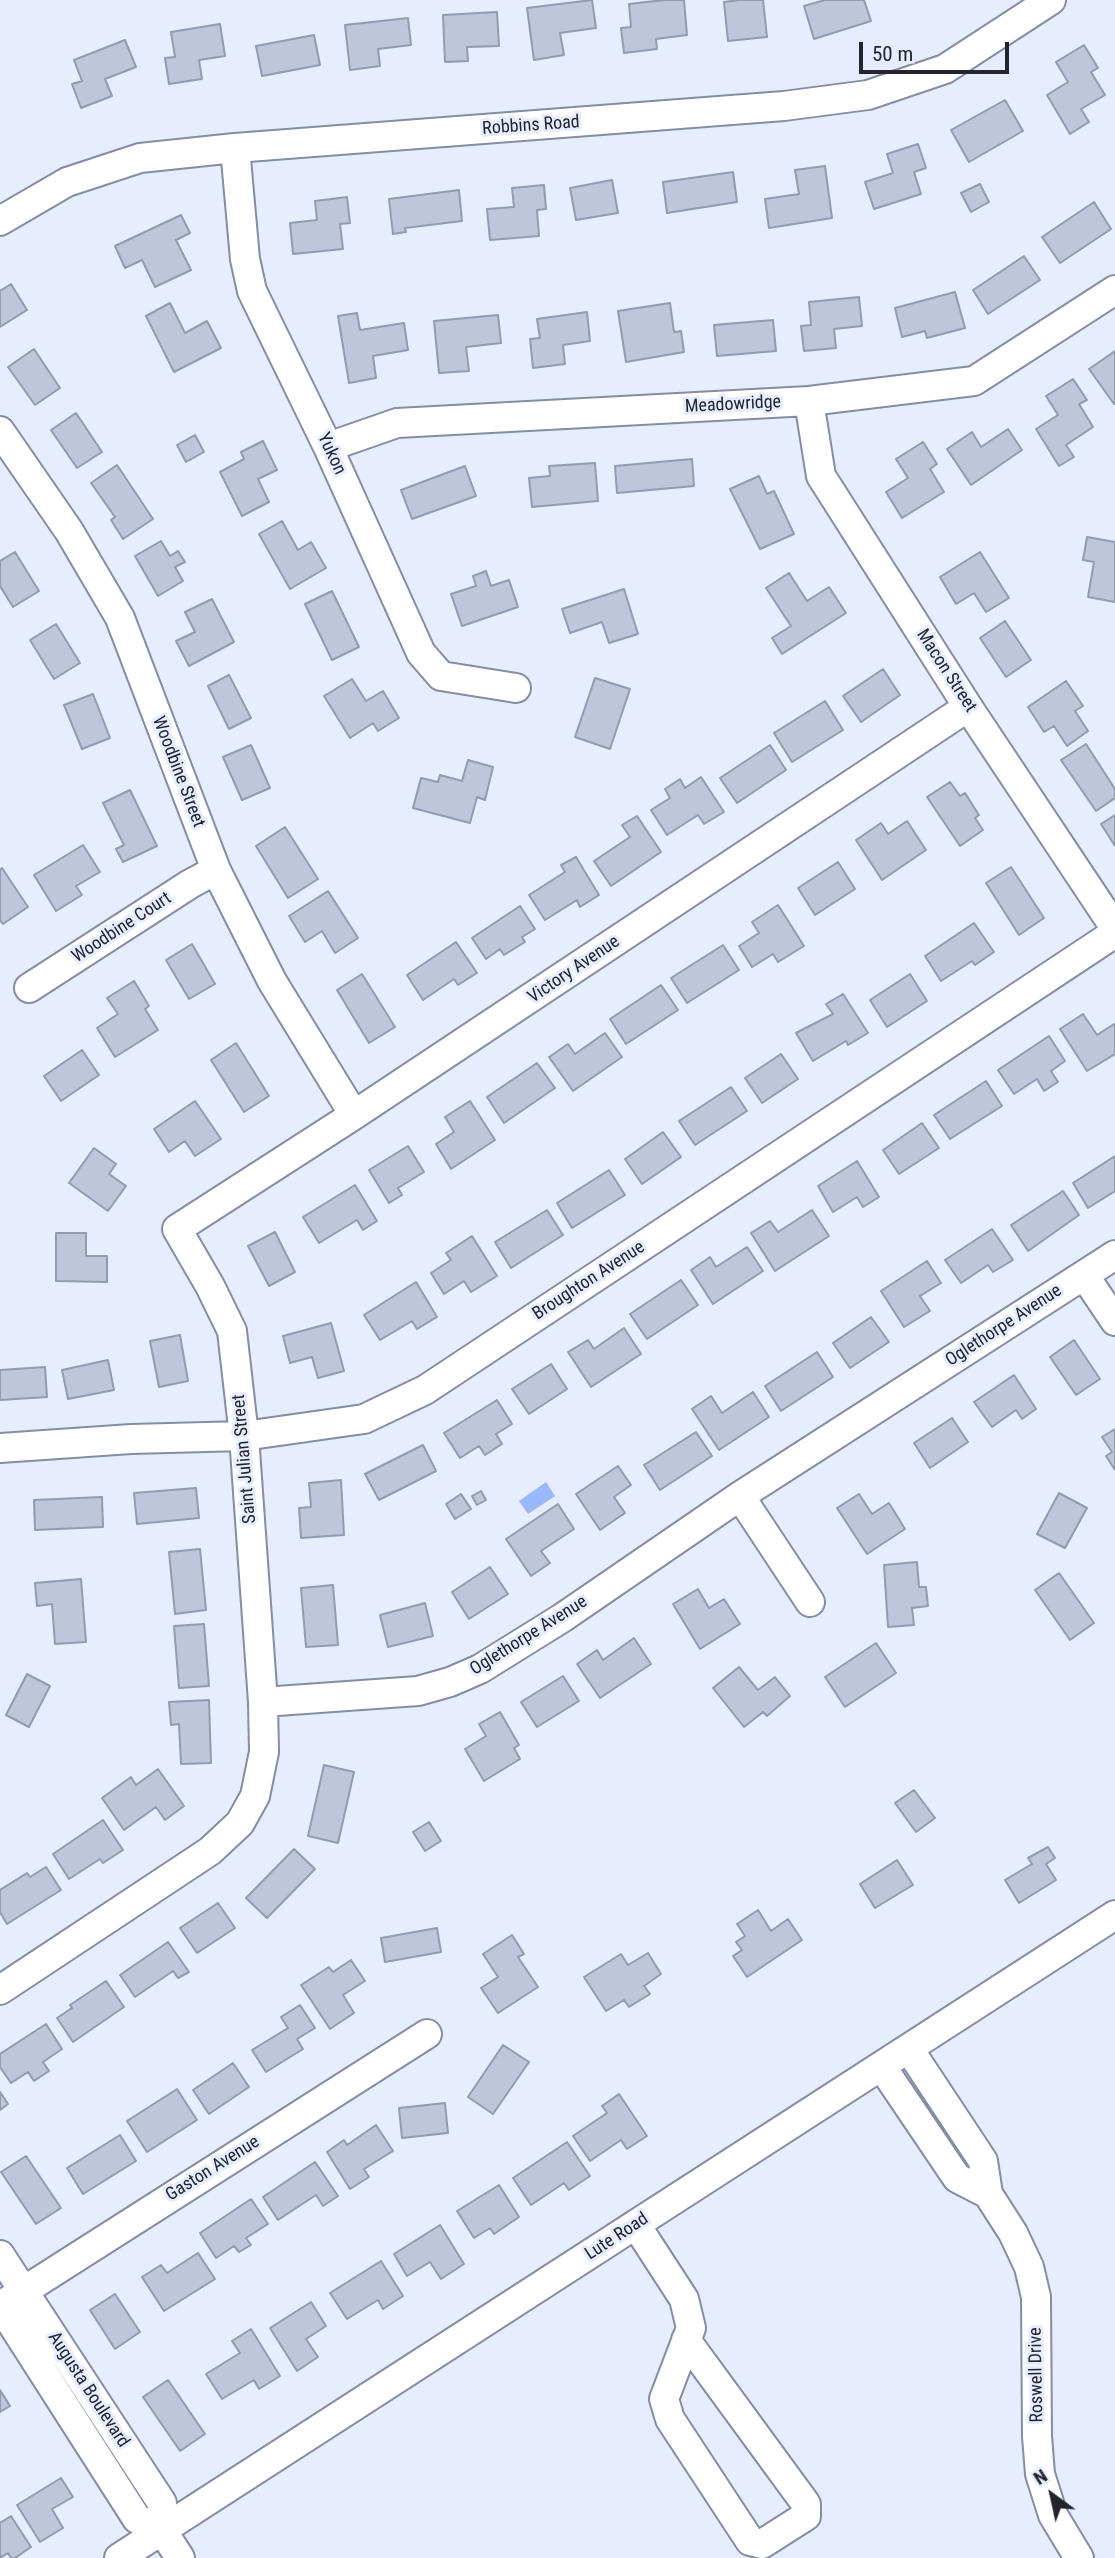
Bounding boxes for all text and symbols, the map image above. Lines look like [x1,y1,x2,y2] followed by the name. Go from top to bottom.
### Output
[863,28,1014,72] scale bar
[872,42,913,66] text: 50 m
[482,112,580,140] street label: Robbins Road
[684,392,782,418] street label: Meadowridge
[312,430,350,478] street label: Yukon
[911,625,981,717] street label: Macon Street
[147,714,209,830] street label: Woodbine Street
[68,888,176,968] street label: Woodbine Court
[524,931,624,1009] street label: Victory Avenue
[529,1237,649,1325] street label: Broughton Avenue
[942,1280,1066,1372] street label: Oglethorpe Avenue
[229,1394,261,1524] street label: Saint Julian Street
[466,1591,592,1681] street label: Oglethorpe Avenue
[162,2132,264,2206] street label: Gaston Avenue
[581,2209,653,2265] street label: Lute Road
[1025,2327,1049,2423] street label: Roswell Drive
[43,2328,133,2452] street label: Augusta Boulevard
[1017,2460,1087,2530] north arrow
[1029,2464,1051,2490] text: N

